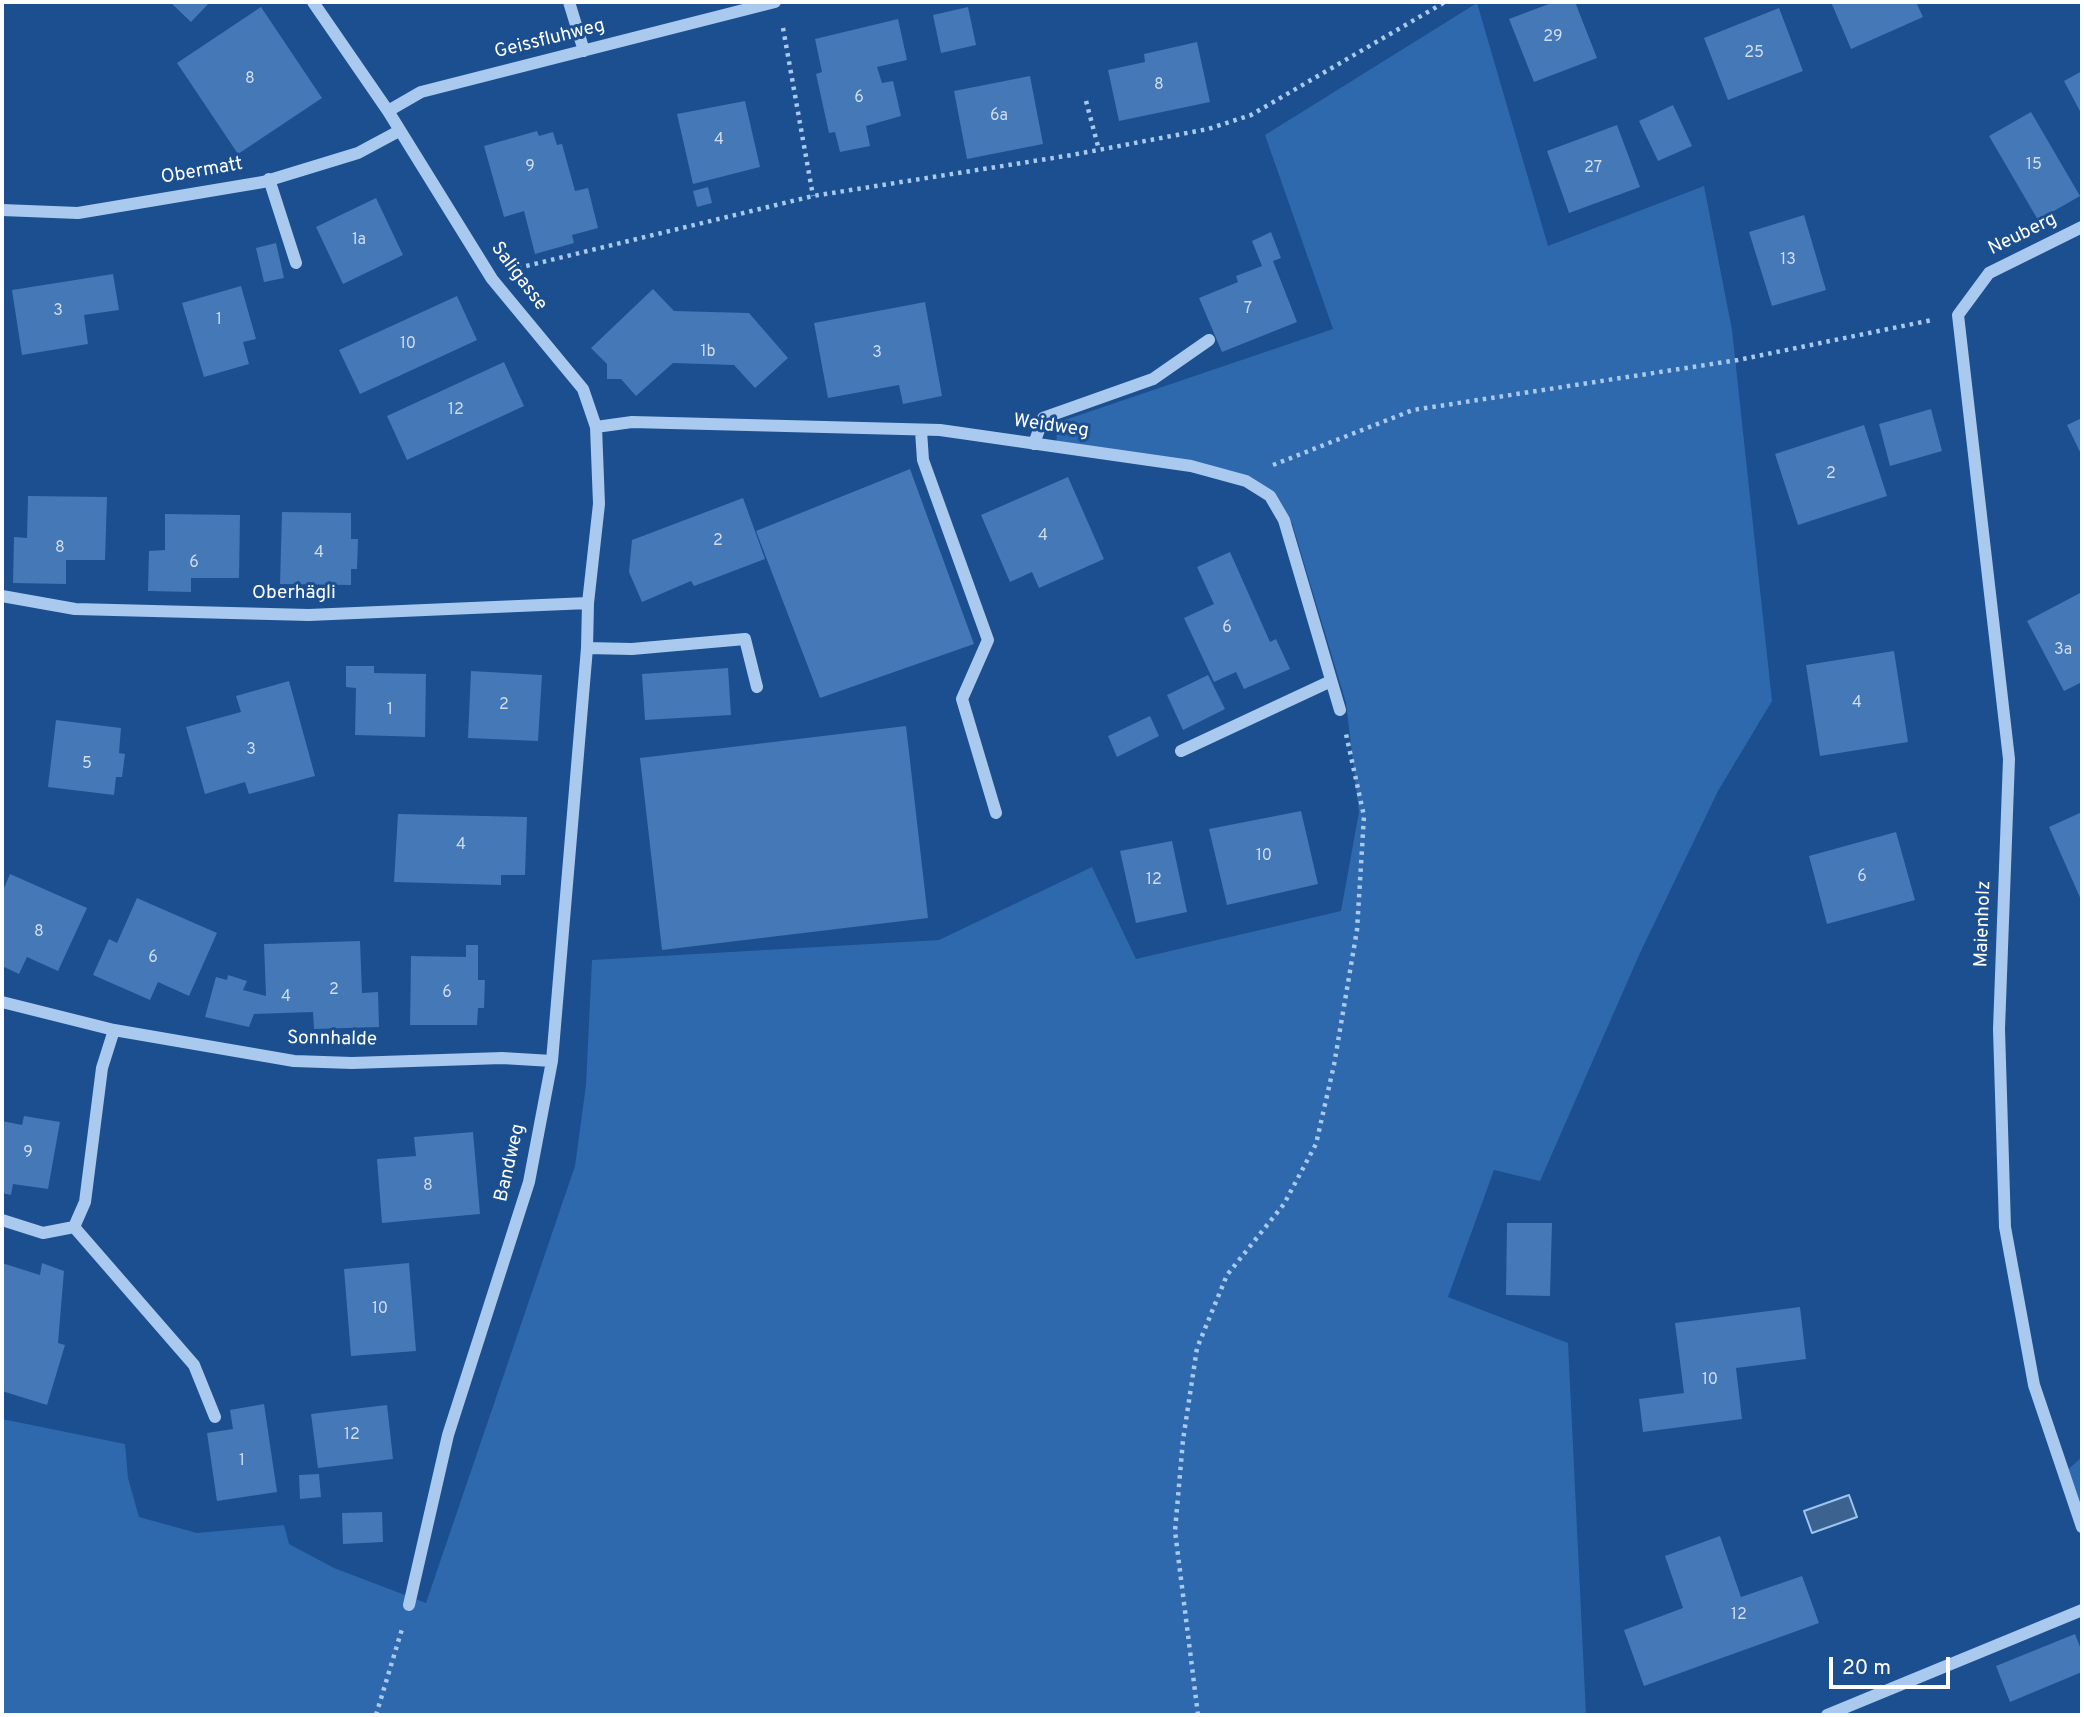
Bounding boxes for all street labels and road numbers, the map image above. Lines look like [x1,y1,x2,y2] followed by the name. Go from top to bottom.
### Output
[492,15,608,65] street label: Geissfluhweg
[159,154,245,190] street label: Obermatt
[1985,209,2061,261] street label: Neuberg
[485,238,551,316] street label: Saligasse
[1012,410,1090,444] street label: Weidweg
[252,583,336,605] street label: Oberhägli
[1971,880,1997,968] street label: Maienholz
[287,1028,377,1052] street label: Sonnhalde
[491,1122,531,1204] street label: Bandweg

